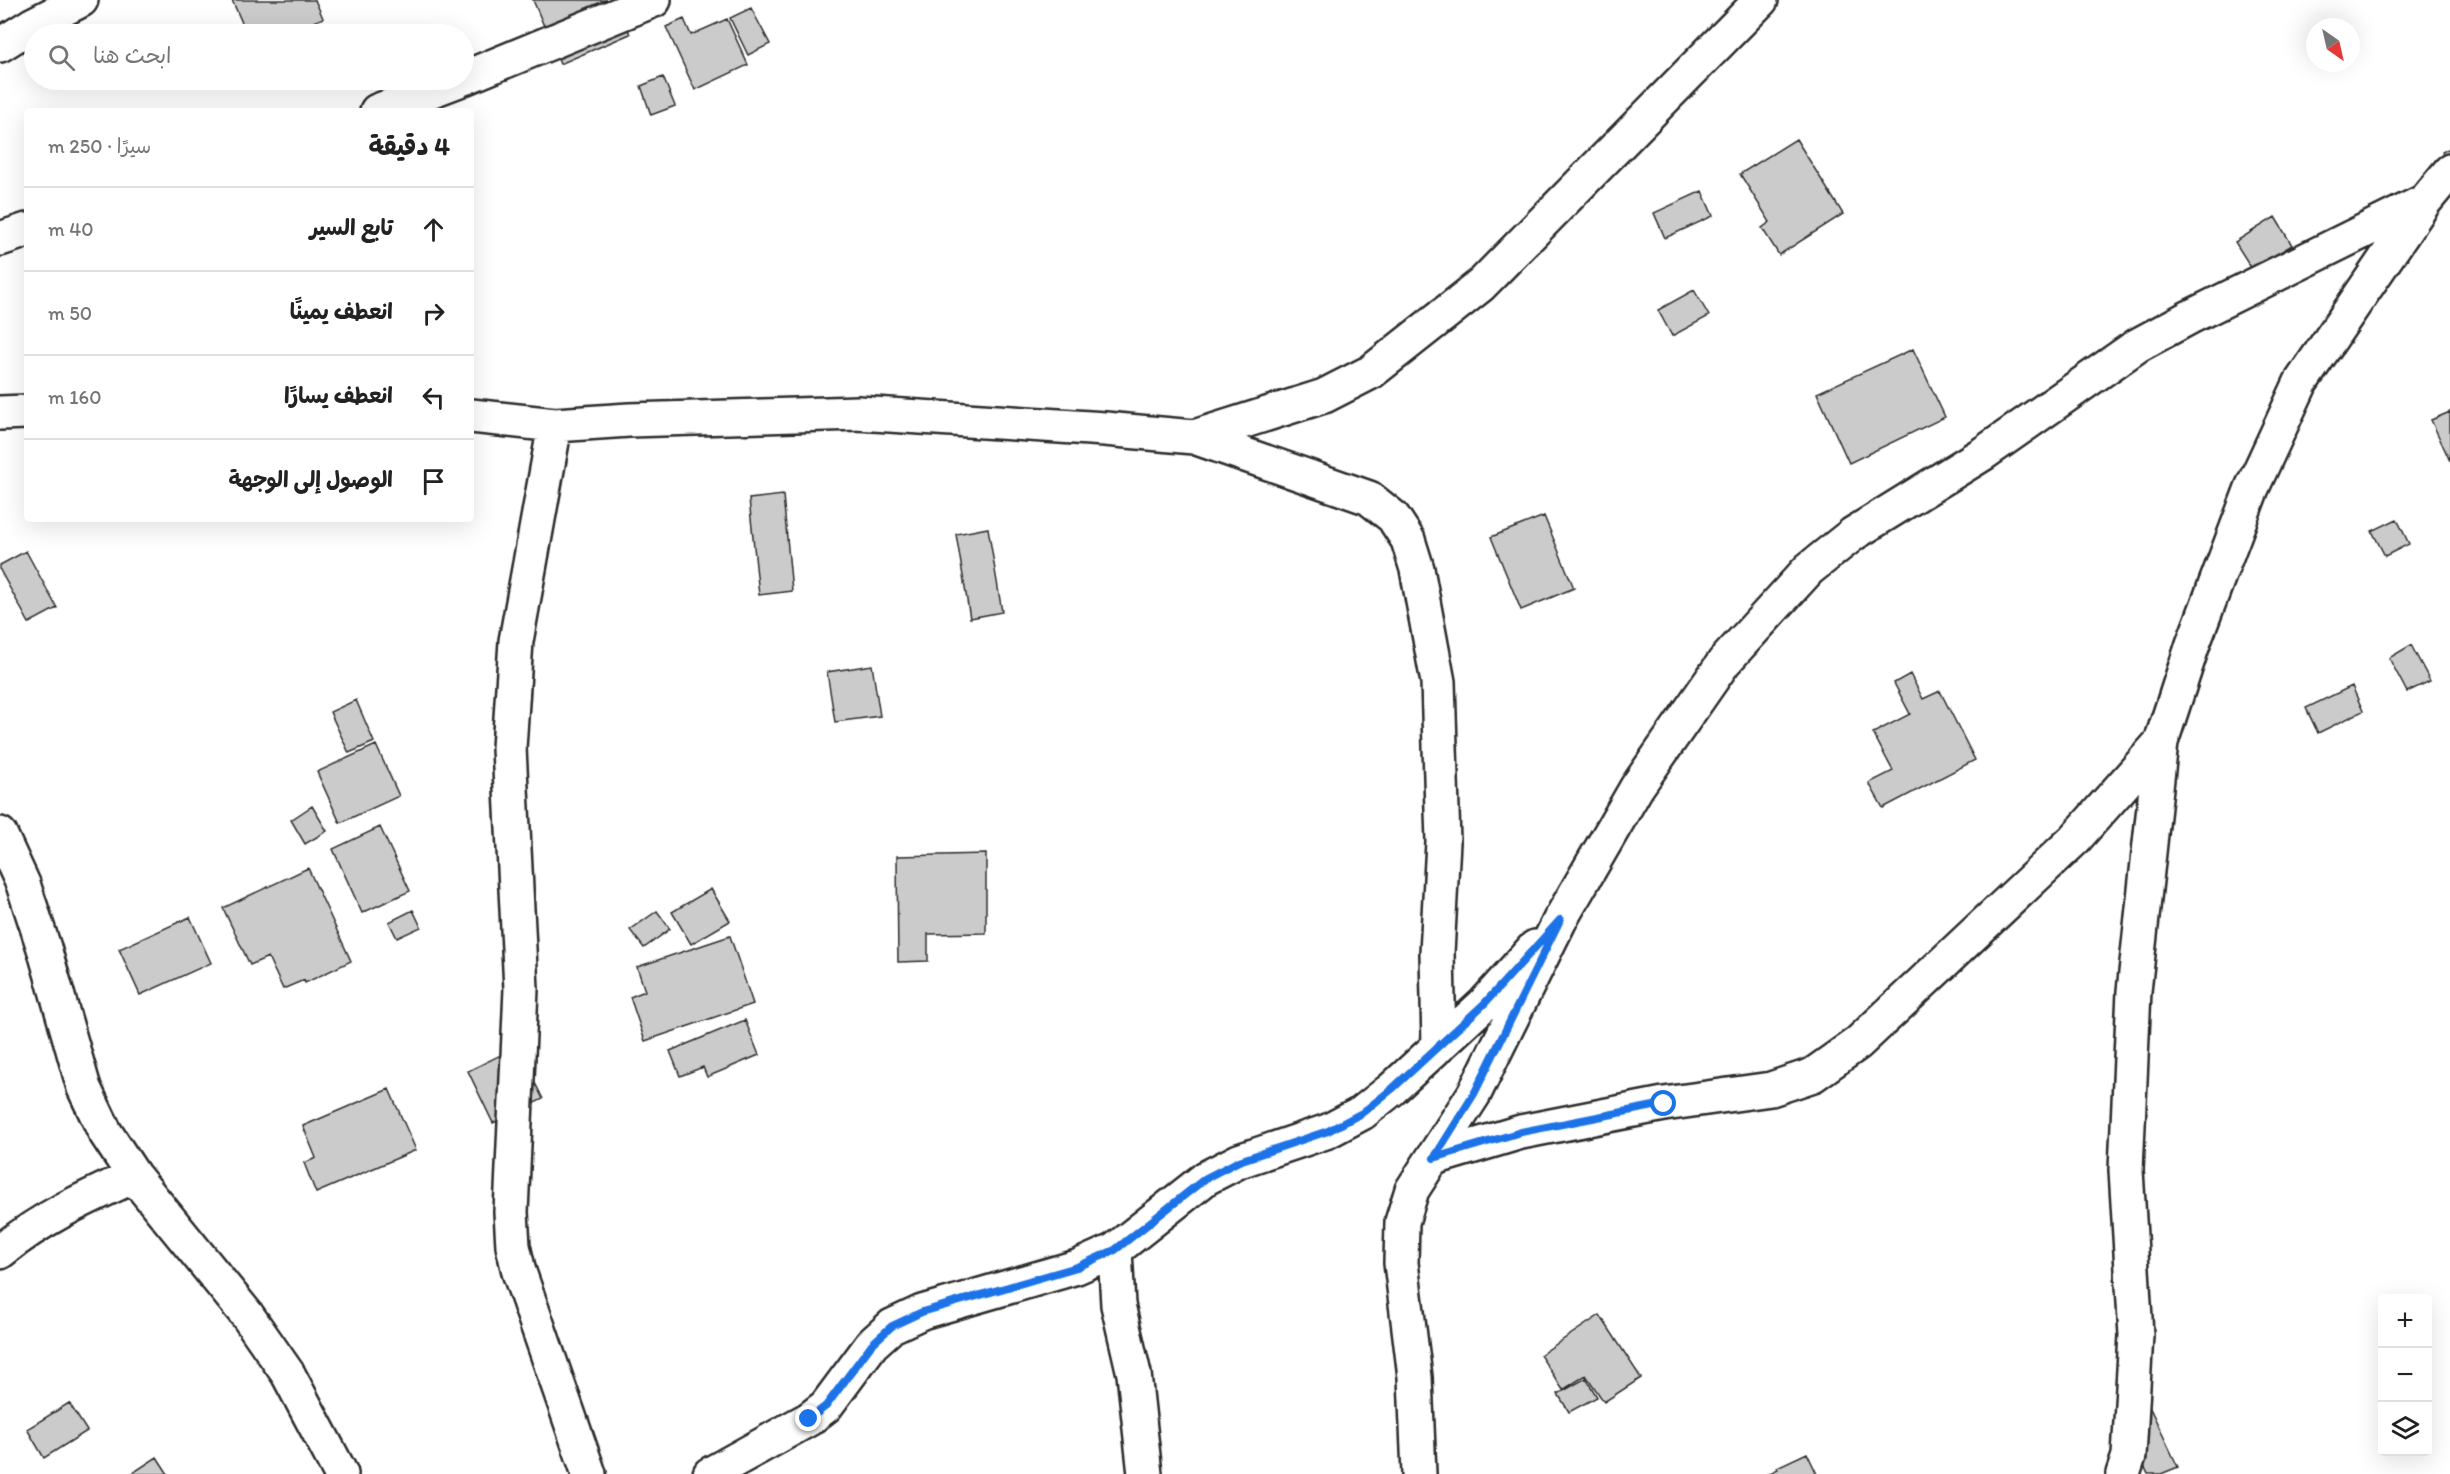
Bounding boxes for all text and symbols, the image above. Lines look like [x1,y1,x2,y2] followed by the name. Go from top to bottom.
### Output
[2306,18,2360,72] north arrow
[24,24,474,90] search box
[45,41,78,74] icon: search
[93,42,172,69] text: ابحث هنا
[369,130,450,162] text: 4 دقيقة
[48,134,151,158] text: سيرًا · 250 m
[417,213,450,246] icon: ahead
[310,214,393,241] text: تابع السير
[48,217,94,241] text: 40 m
[417,297,450,330] icon: right
[290,298,393,325] text: انعطف يمينًا
[48,301,92,325] text: 50 m
[417,381,450,414] icon: left
[284,382,393,409] text: انعطف يسارًا
[48,385,102,409] text: 160 m
[417,465,450,498] icon: arrive
[228,466,393,493] text: الوصول إلى الوجهة
[1650,1090,1676,1116] route start
[2378,1294,2432,1456] map controls
[2378,1294,2432,1348] button: +
[2378,1348,2432,1402] button: −
[2378,1402,2432,1456] button: layers
[795,1405,821,1431] route end

